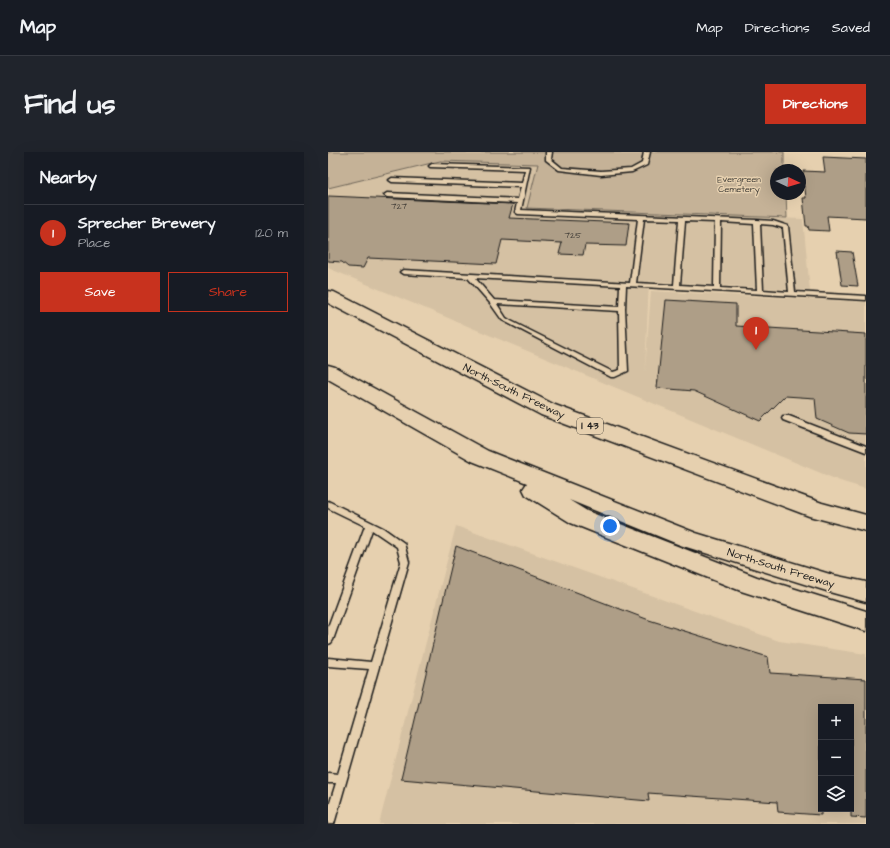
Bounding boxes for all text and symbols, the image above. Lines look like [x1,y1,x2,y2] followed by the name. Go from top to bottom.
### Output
[20,14,56,41] text: Map
[696,18,723,38] text: Map
[745,18,810,38] text: Directions
[832,18,870,38] text: Saved
[765,84,866,124] button: Directions
[24,85,115,124] text: Find us
[770,164,806,200] north arrow
[40,166,97,190] text: Nearby
[717,173,761,196] park label: Evergreen Cemetery
[391,200,408,213] house number: 727
[78,213,216,234] text: Sprecher Brewery
[52,224,54,242] text: 1
[255,224,288,242] text: 120 m
[564,229,582,242] house number: 725
[78,234,110,252] text: Place
[40,272,160,312] button: Save
[168,272,288,312] button: Share
[743,317,769,350] pin: 1
[460,360,567,423] street label: North-South Freeway
[577,418,603,434] road number: I 43
[600,516,620,536] your location
[725,544,837,592] street label: North-South Freeway
[818,704,854,812] map controls
[818,704,854,740] button: +
[818,740,854,776] button: −
[818,776,854,812] button: layers

